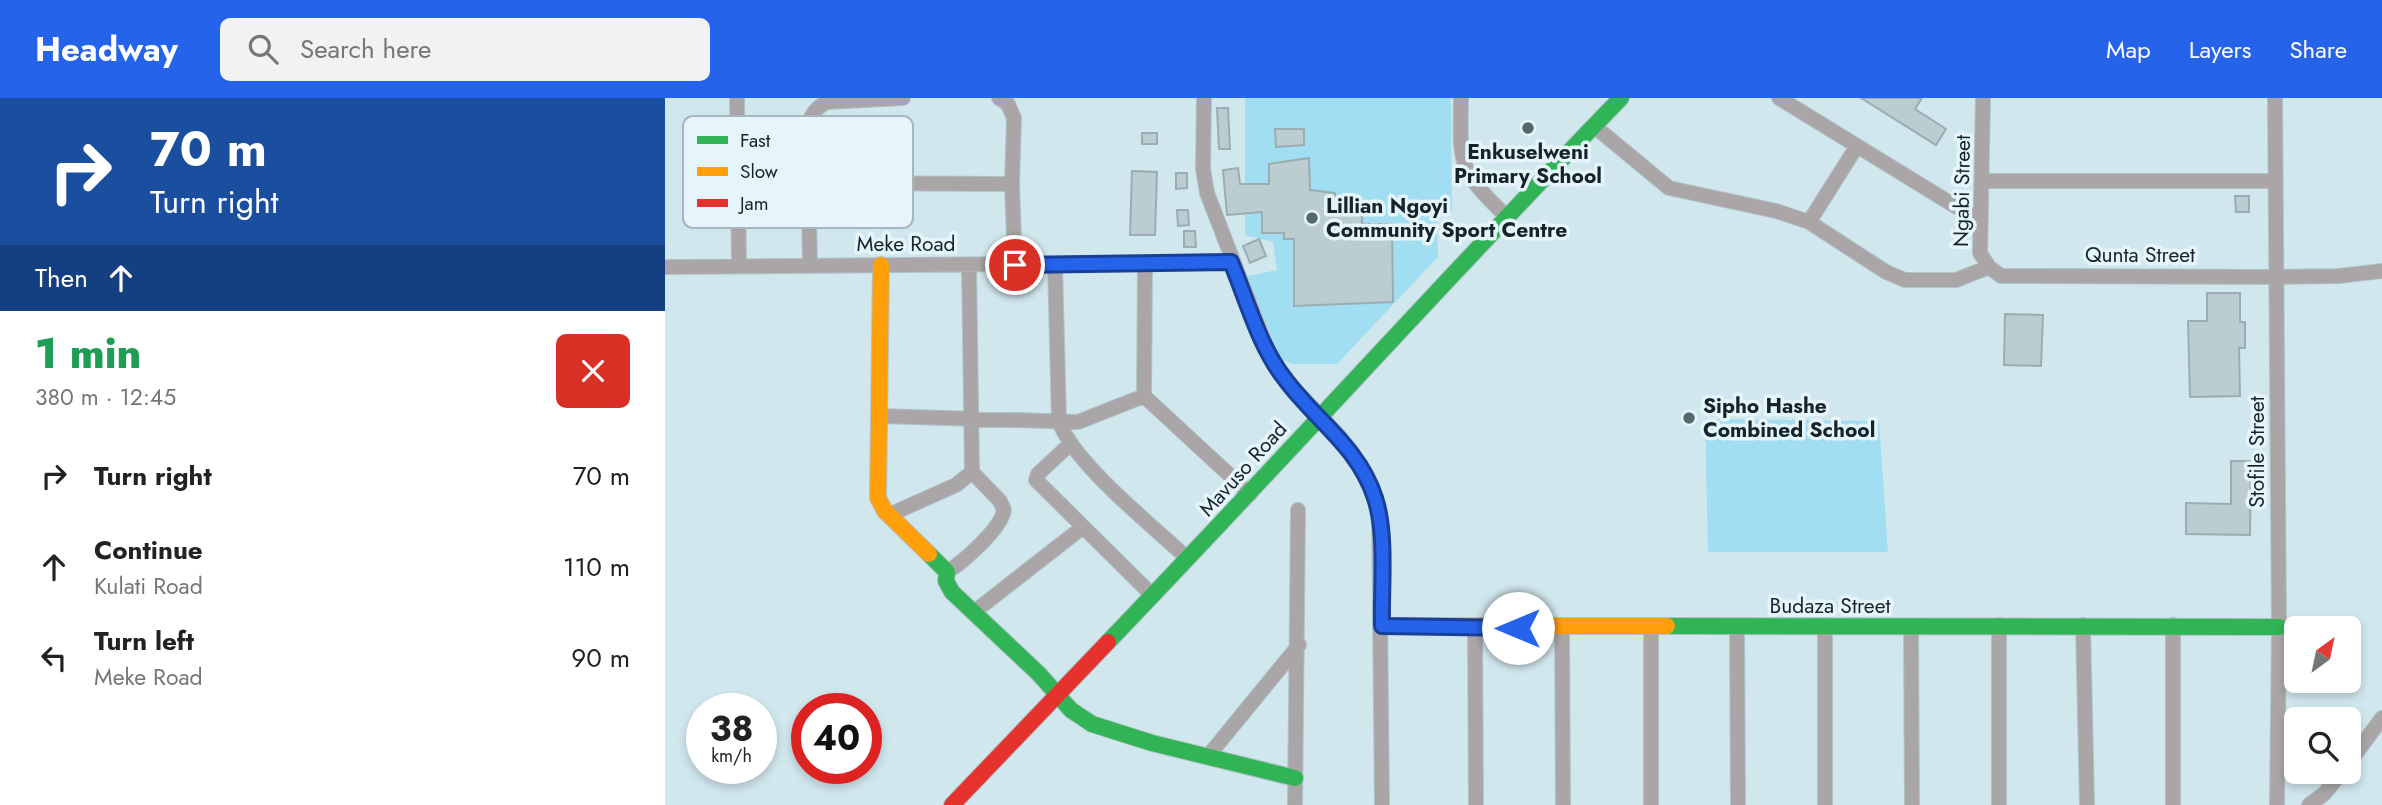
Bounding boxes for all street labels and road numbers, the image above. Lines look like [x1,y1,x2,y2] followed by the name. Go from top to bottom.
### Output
[1946,135,1978,247] street label: Ngabi Street
[856,229,956,259] street label: Meke Road
[2085,240,2195,270] street label: Qunta Street
[2242,396,2272,508] street label: Stofile Street
[1192,415,1294,523] street label: Mavuso Road
[1770,591,1890,621] street label: Budaza Street

